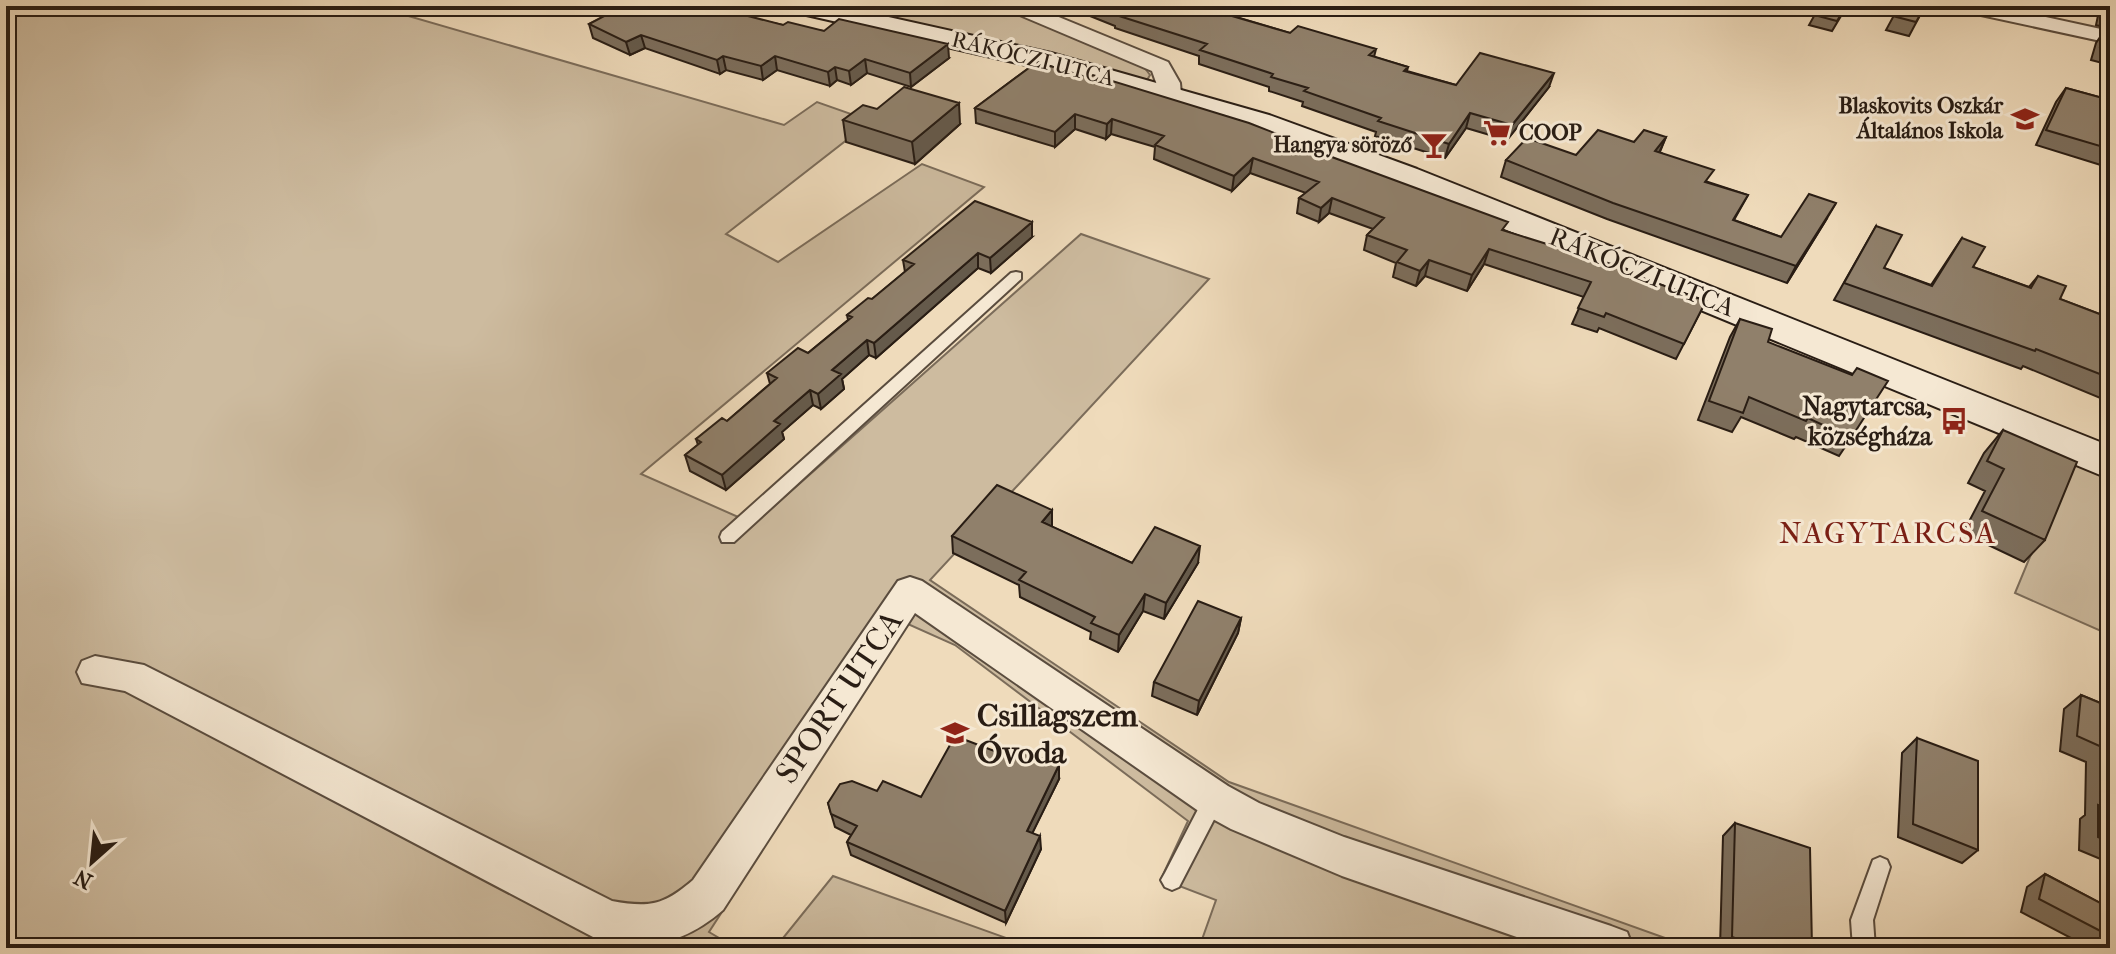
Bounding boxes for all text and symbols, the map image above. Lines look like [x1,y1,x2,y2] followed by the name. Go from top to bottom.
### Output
[949,24,1118,92] street label: RÁKÓCZI UTCA
[1838,93,2004,144] place label: Blaskovits Oszkár Általános Iskola
[2010,104,2040,134] school or university icon: Blaskovits Oszkár Általános Iskola
[1482,118,1512,148] supermarket icon: COOP
[1519,120,1582,146] place label: COOP
[1419,130,1449,160] bar icon: Hangya söröző
[1273,132,1413,158] place label: Hangya söröző
[1545,220,1740,324] street label: RÁKÓCZI UTCA
[1802,391,1933,452] place label: Nagytarcsa, községháza
[1939,406,1969,436] bus stop icon: Nagytarcsa, községháza
[1779,516,1997,551] district label: NAGYTARCSA
[768,604,910,790] street label: SPORT UTCA
[977,697,1138,771] place label: Csillagszem Óvoda
[940,718,970,748] school or university icon: Csillagszem Óvoda
[52,822,132,902] north arrow
[70,863,97,894] text: N

